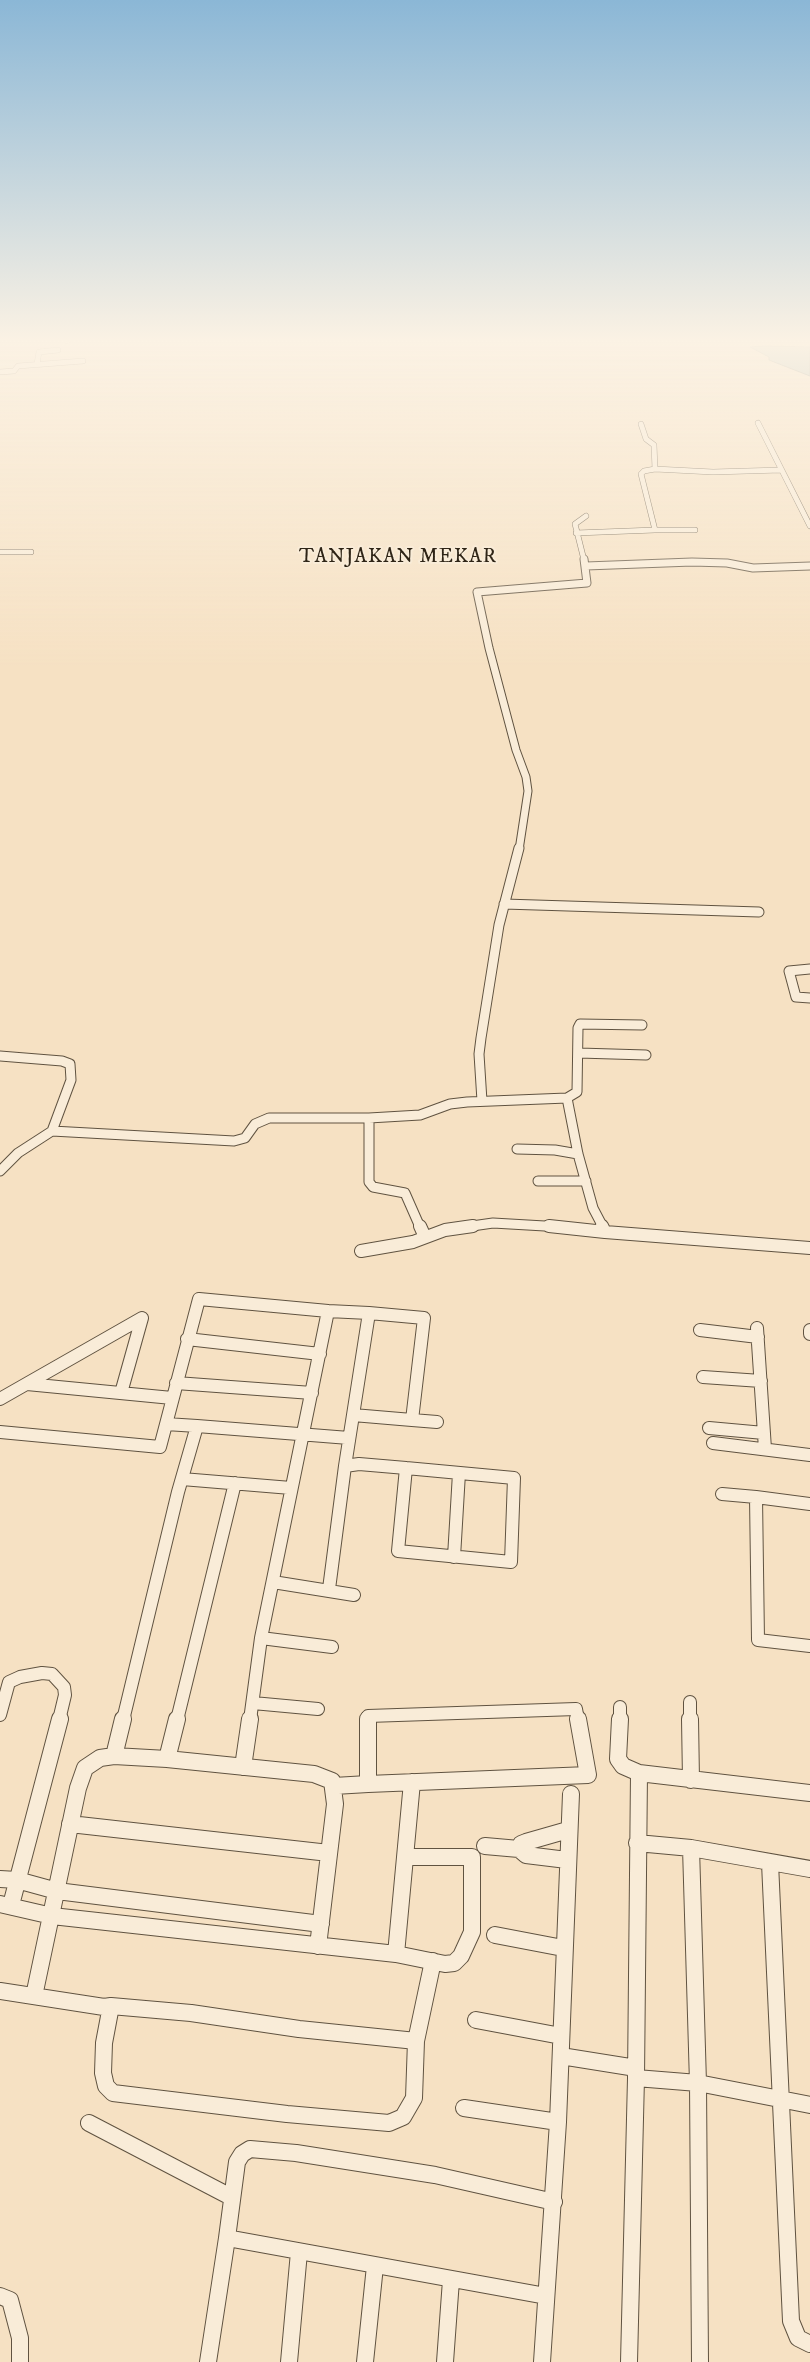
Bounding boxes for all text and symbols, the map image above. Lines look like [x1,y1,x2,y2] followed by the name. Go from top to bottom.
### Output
[297,546,499,570] district label: TANJAKAN MEKAR

